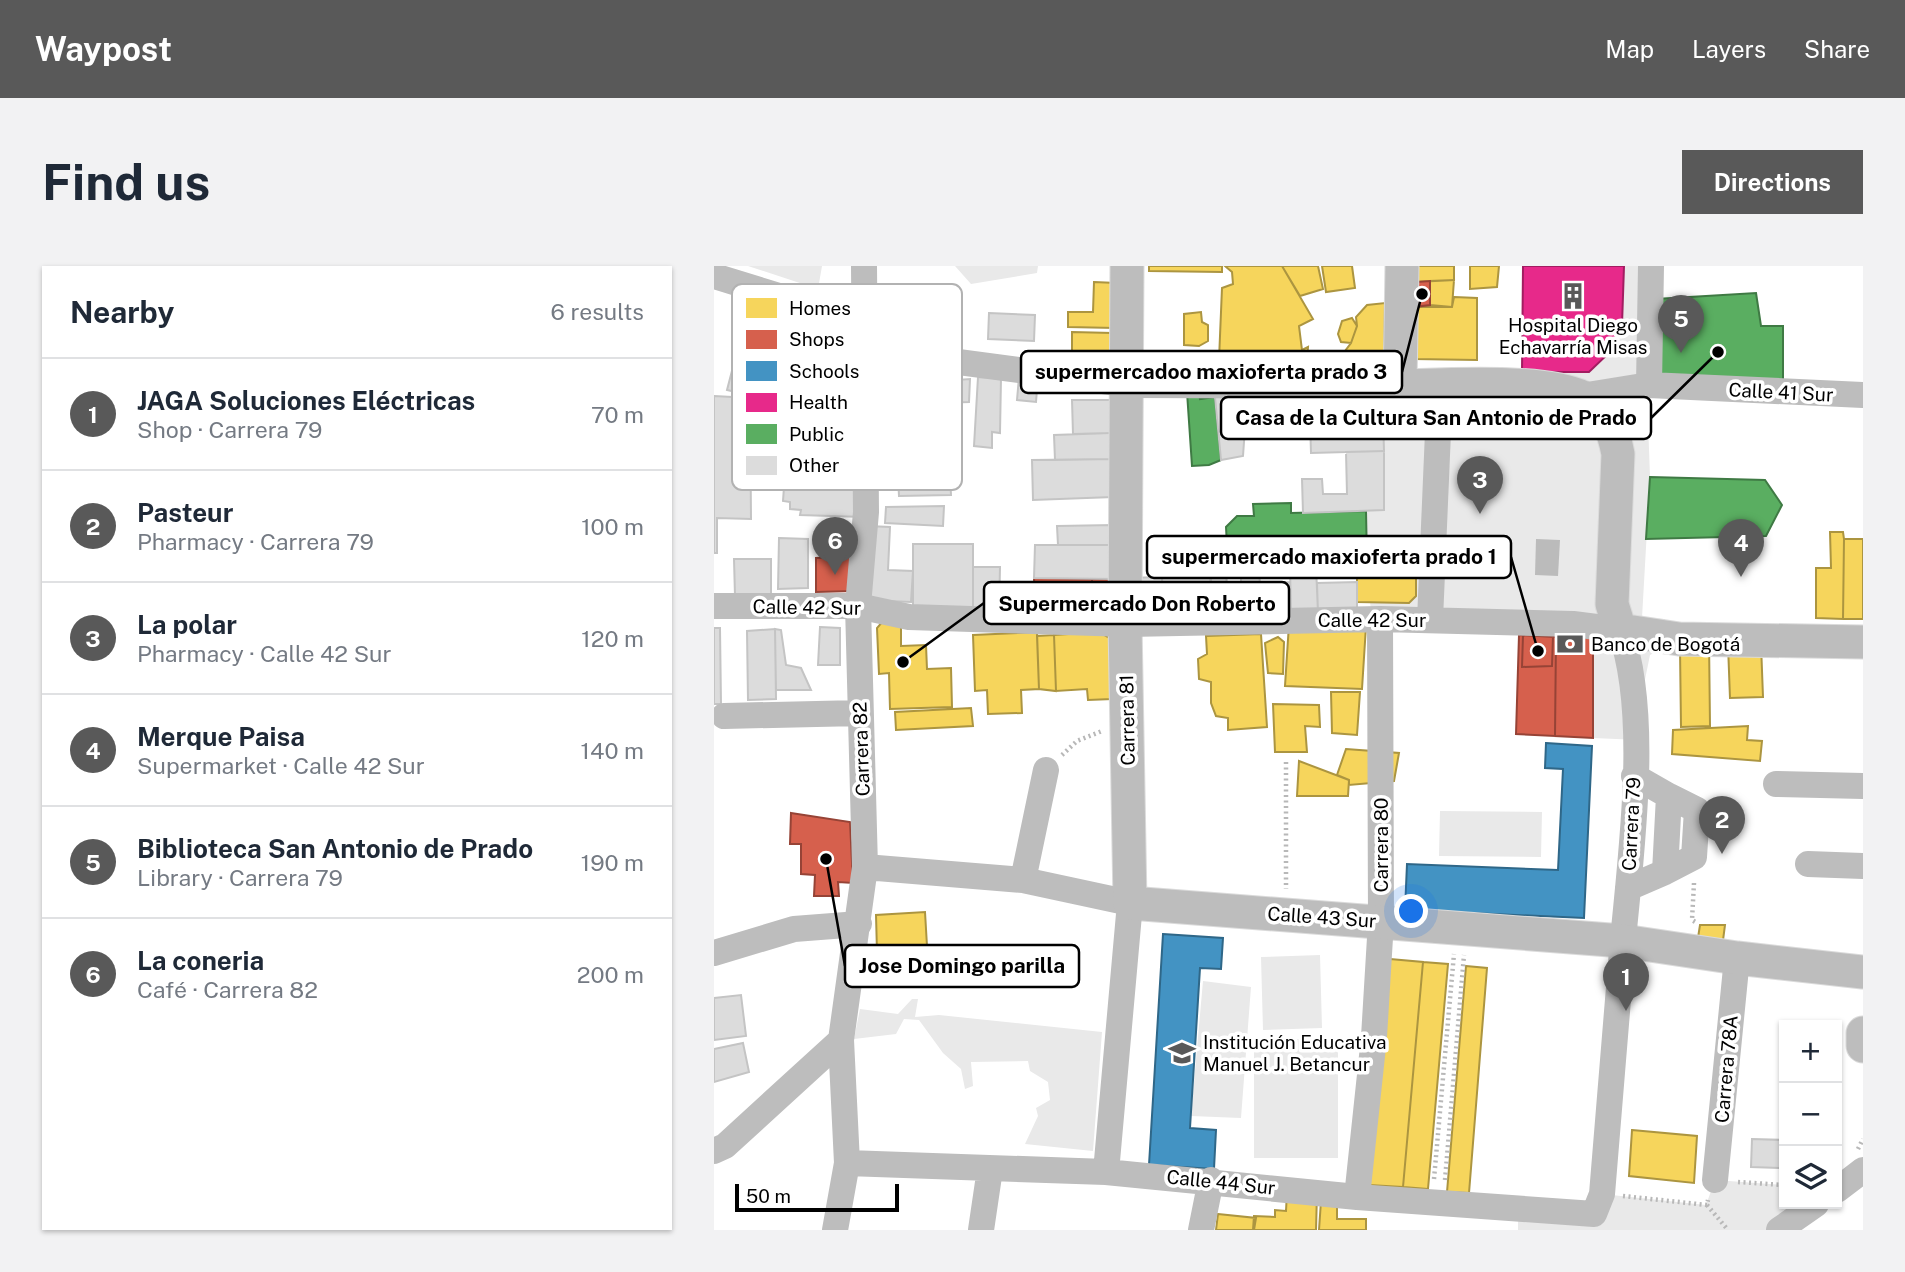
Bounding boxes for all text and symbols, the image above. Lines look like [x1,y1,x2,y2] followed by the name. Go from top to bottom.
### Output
[35,30,172,68] text: Waypost
[1605,35,1654,63] text: Map
[1692,35,1766,63] text: Layers
[1804,35,1870,63] text: Share
[1682,150,1863,214] button: Directions
[42,153,210,211] text: Find us
[1558,281,1588,311] building icon: Hospital Diego Echavarría Misas
[732,284,962,490] legend
[70,294,174,330] text: Nearby
[1658,295,1704,353] pin: 5
[789,297,851,319] text: Homes
[551,298,644,325] text: 6 results
[1499,314,1647,358] place label: Hospital Diego Echavarría Misas
[789,328,844,350] text: Shops
[1021,351,1402,393] callout: supermercadoo maxioferta prado 3
[1035,359,1387,384] text: supermercadoo maxioferta prado 3
[789,360,859,382] text: Schools
[1728,378,1834,406] street label: Calle 41 Sur
[137,385,475,416] text: JAGA Soluciones Eléctricas
[789,391,848,413] text: Health
[1221,397,1651,439] callout: Casa de la Cultura San Antonio de Prado
[88,401,98,428] text: 1
[591,401,644,428] text: 70 m
[1235,405,1637,430] text: Casa de la Cultura San Antonio de Prado
[137,416,322,443] text: Shop · Carrera 79
[789,423,844,445] text: Public
[789,454,839,476] text: Other
[1457,456,1503,514] pin: 3
[137,497,233,528] text: Pasteur
[86,513,100,540] text: 2
[581,513,644,540] text: 100 m
[812,517,858,575] pin: 6
[1718,519,1764,577] pin: 4
[137,528,374,555] text: Pharmacy · Carrera 79
[1147,536,1511,578] callout: supermercado maxioferta prado 1
[1161,544,1497,569] text: supermercado maxioferta prado 1
[984,582,1289,624] callout: Supermercado Don Roberto
[998,591,1276,616] text: Supermercado Don Roberto
[752,595,862,619] street label: Calle 42 Sur
[137,609,237,640] text: La polar
[1318,609,1426,631] street label: Calle 42 Sur
[85,625,101,652] text: 3
[581,625,644,652] text: 120 m
[1555,629,1585,659] bank icon: Banco de Bogotá
[1591,633,1740,655] place label: Banco de Bogotá
[137,640,392,667] text: Pharmacy · Calle 42 Sur
[1115,674,1139,766] street label: Carrera 81
[848,701,874,797] street label: Carrera 82
[137,721,305,752] text: Merque Paisa
[85,737,101,764] text: 4
[581,737,644,764] text: 140 m
[137,752,425,779] text: Supermarket · Calle 42 Sur
[1618,776,1644,872] street label: Carrera 79
[1699,796,1745,854] pin: 2
[1370,798,1392,892] street label: Carrera 80
[137,833,533,864] text: Biblioteca San Antonio de Prado
[85,849,101,876] text: 5
[581,849,644,876] text: 190 m
[137,864,343,891] text: Library · Carrera 79
[1394,894,1428,928] your location
[1267,902,1377,932] street label: Calle 43 Sur
[137,945,264,976] text: La coneria
[845,945,1079,987] callout: Jose Domingo parilla
[859,953,1065,978] text: Jose Domingo parilla
[1603,953,1649,1011] pin: 1
[85,961,101,988] text: 6
[577,961,644,988] text: 200 m
[137,976,318,1003] text: Café · Carrera 82
[1710,1014,1742,1124] street label: Carrera 78A
[1779,1020,1842,1209] map controls
[1779,1020,1842,1083] button: +
[1203,1031,1387,1075] place label: Institución Educativa Manuel J. Betancur
[1167,1038,1197,1068] school or university icon: Institución Educativa Manuel J. Betancur
[1779,1083,1842,1146] button: −
[1779,1146,1842,1209] button: layers
[1166,1165,1276,1199] street label: Calle 44 Sur
[735,1181,900,1213] scale bar
[746,1185,791,1207] text: 50 m

